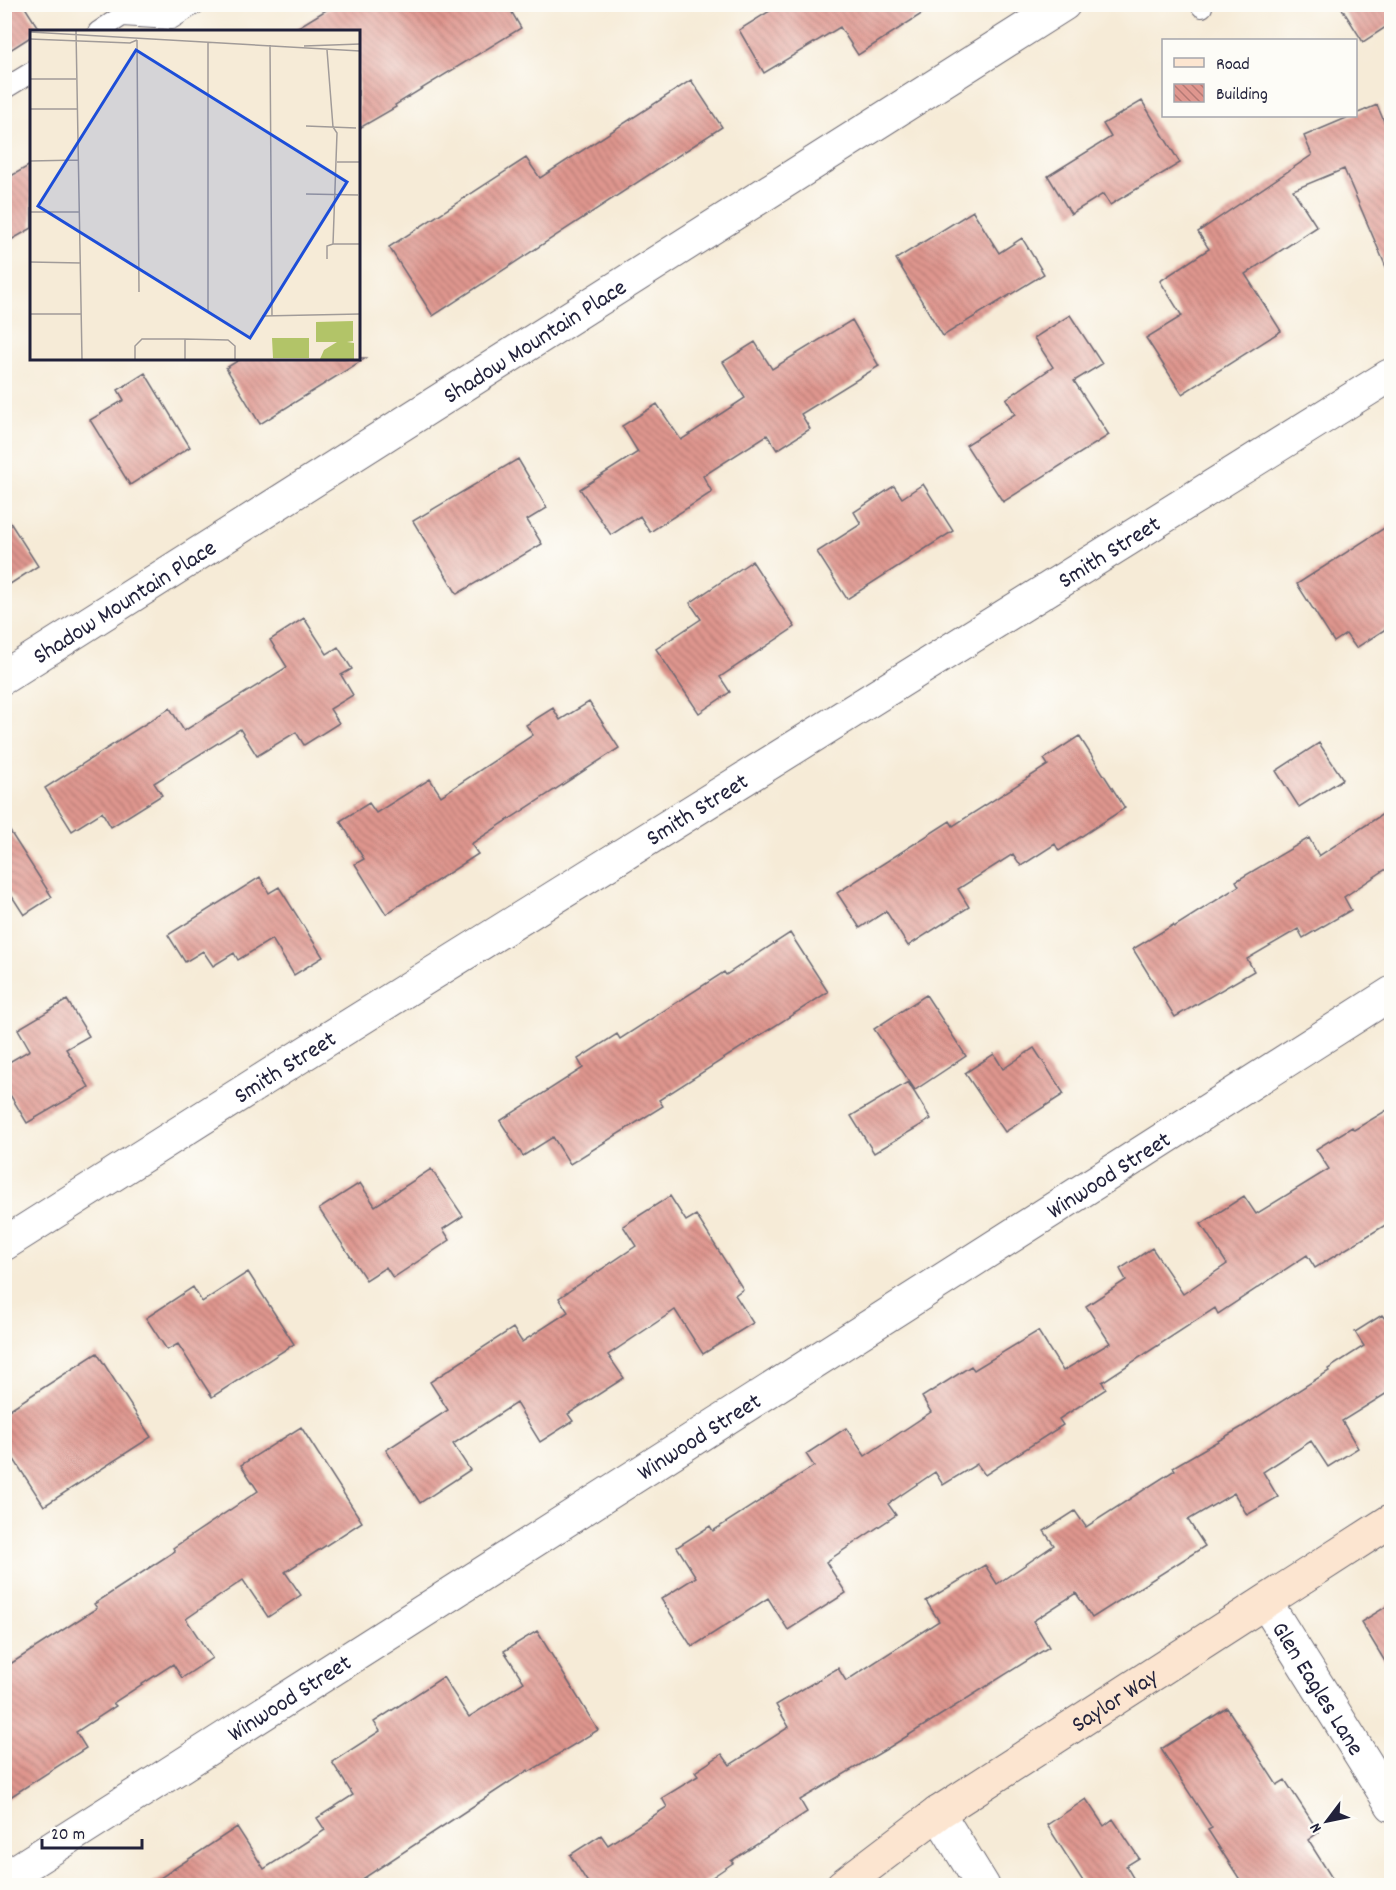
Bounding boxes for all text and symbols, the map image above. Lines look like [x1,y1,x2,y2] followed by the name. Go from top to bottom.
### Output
[30,30,360,360] inset map
[1162,39,1357,117] legend
[1216,53,1250,78] text: Road
[1216,83,1268,108] text: Building
[438,272,634,414] street label: Shadow Mountain Place
[1052,509,1168,599] street label: Smith Street
[27,532,224,674] street label: Shadow Mountain Place
[640,766,756,856] street label: Smith Street
[228,1024,344,1114] street label: Smith Street
[1041,1124,1179,1229] street label: Winwood Street
[632,1386,769,1490] street label: Winwood Street
[1262,1616,1371,1763] street label: Glen Eagles Lane
[222,1647,359,1752] street label: Winwood Street
[1066,1661,1167,1743] street label: Saylor Way
[1297,1791,1357,1851] north arrow
[42,1812,142,1850] scale bar
[1305,1818,1328,1837] text: N
[51,1823,85,1848] text: 20 m

